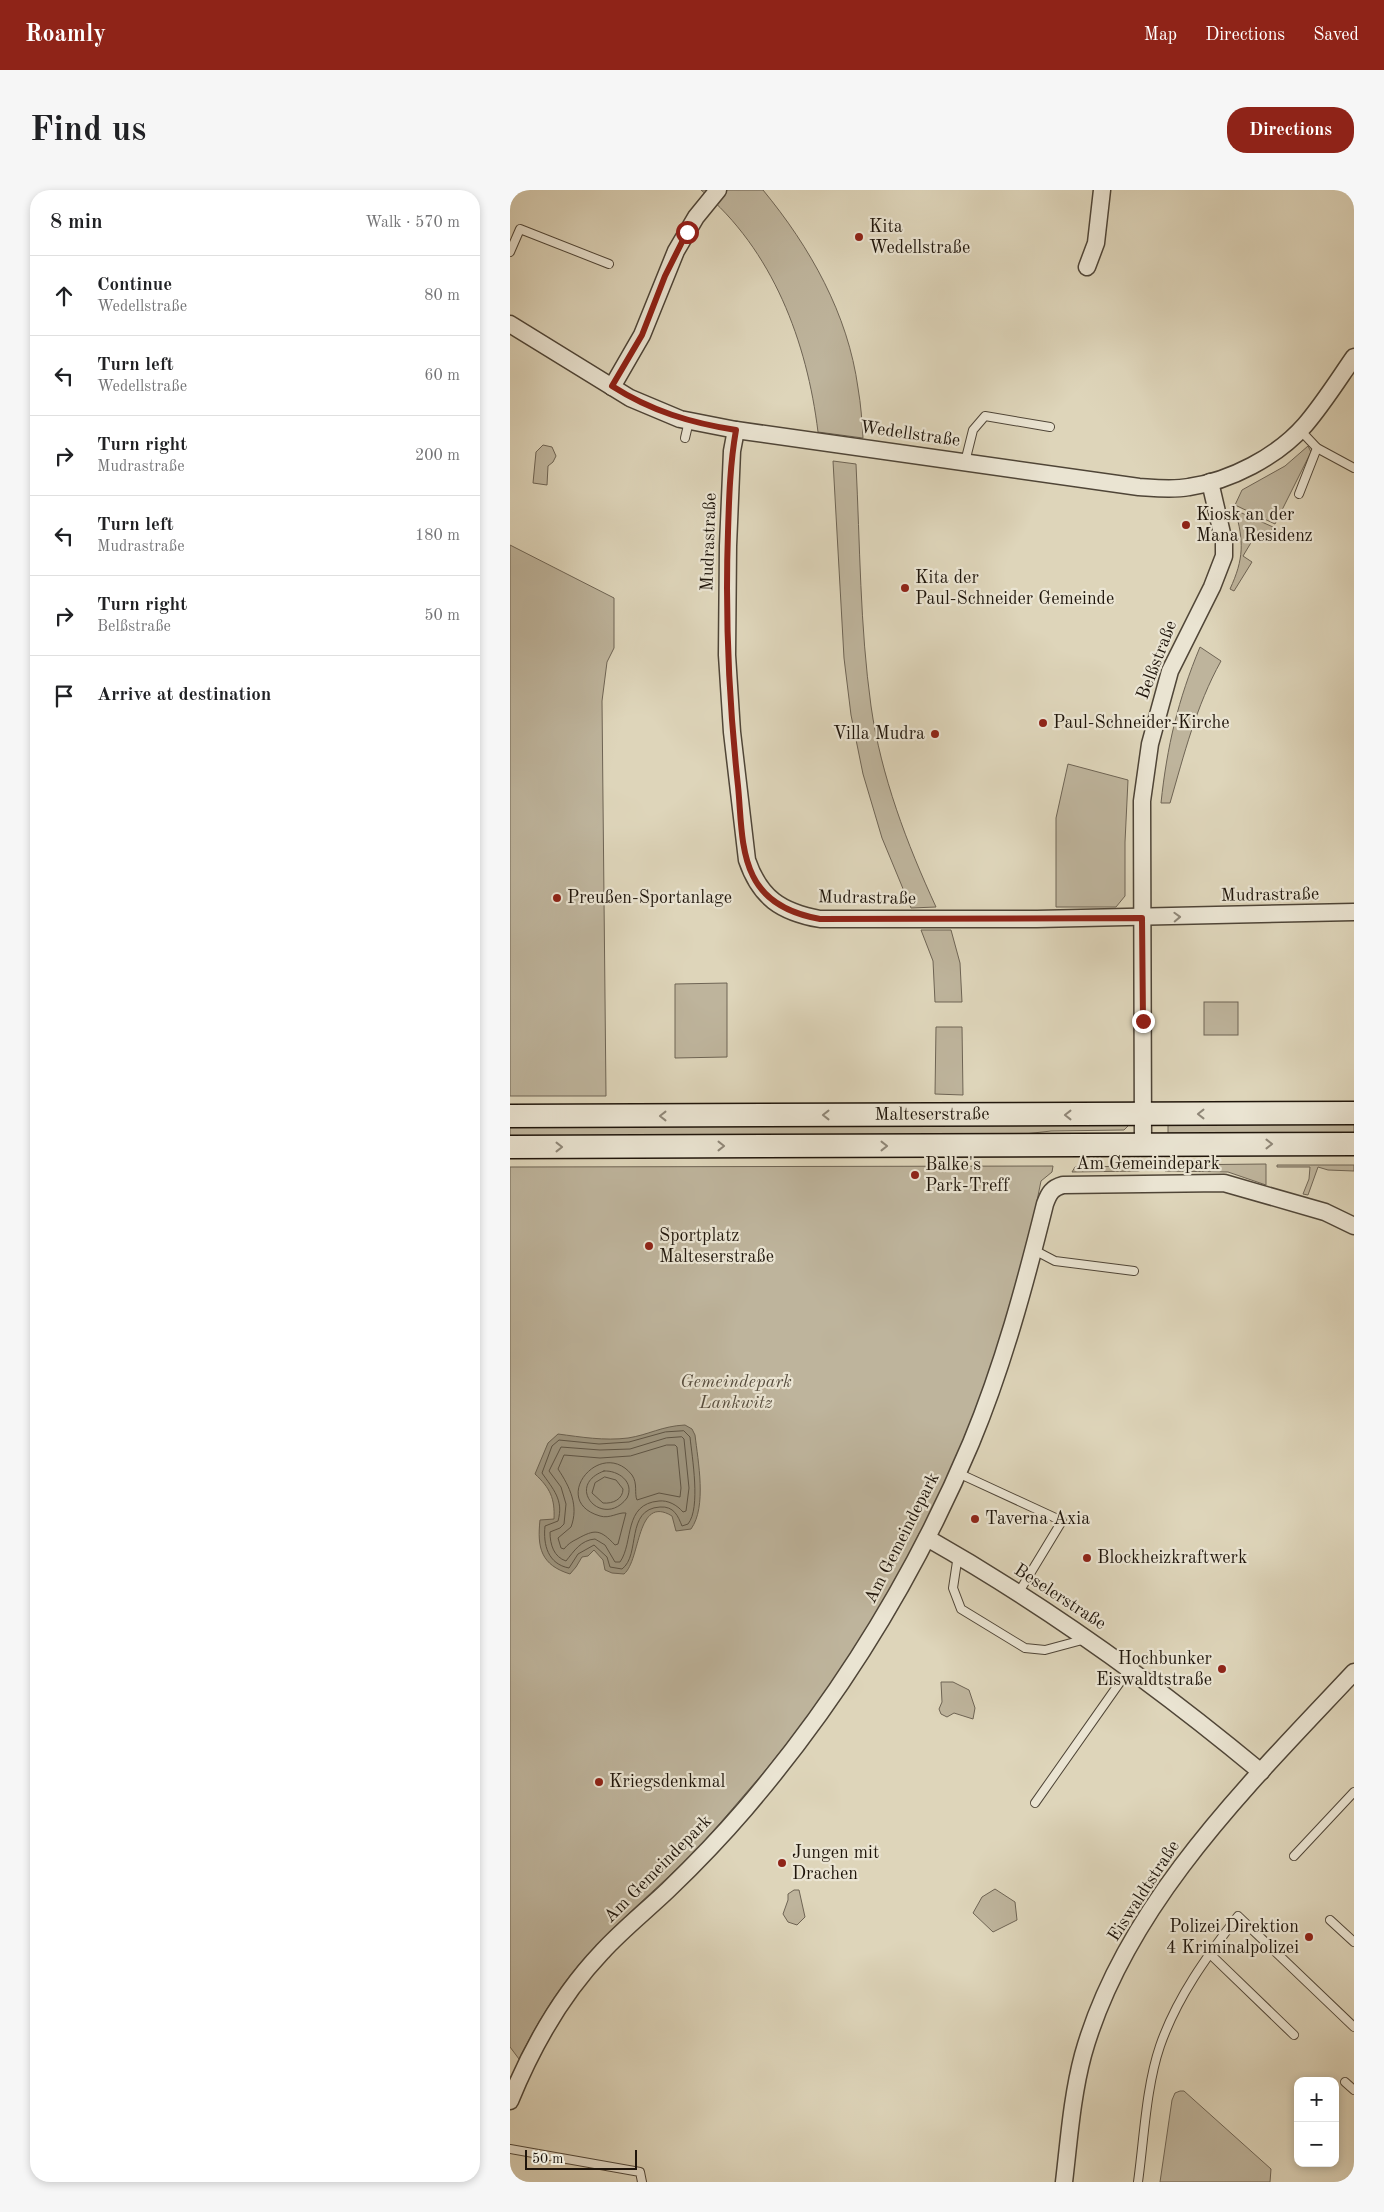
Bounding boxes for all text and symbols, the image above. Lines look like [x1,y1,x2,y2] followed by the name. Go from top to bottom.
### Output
[25,23,106,47] text: Roamly
[1144,26,1177,44] text: Map
[1205,26,1285,44] text: Directions
[1313,26,1359,44] text: Saved
[1227,107,1354,153] button: Directions
[30,113,146,148] text: Find us
[50,212,103,233] text: 8 min
[365,215,460,231] text: Walk · 570 m
[869,218,970,257] place label: Kita Wedellstraße
[676,221,699,244] route start
[853,231,865,243] marker: Kita Wedellstraße
[97,276,172,295] text: Continue
[50,282,78,310] icon: ahead
[424,288,460,304] text: 80 m
[97,299,187,315] text: Wedellstraße
[97,356,174,375] text: Turn left
[50,362,78,390] icon: left
[424,368,460,384] text: 60 m
[97,379,187,395] text: Wedellstraße
[859,418,961,450] street label: Wedellstraße
[97,436,187,455] text: Turn right
[50,442,78,470] icon: right
[415,448,460,464] text: 200 m
[97,459,185,475] text: Mudrastraße
[698,492,720,592] street label: Mudrastraße
[1196,506,1313,545] place label: Kiosk an der Mana Residenz
[97,516,174,535] text: Turn left
[1180,519,1192,531] marker: Kiosk an der Mana Residenz
[50,522,78,550] icon: left
[415,528,460,544] text: 180 m
[97,539,185,555] text: Mudrastraße
[915,569,1114,608] place label: Kita der Paul-Schneider Gemeinde
[899,582,911,594] marker: Kita der Paul-Schneider Gemeinde
[97,596,187,615] text: Turn right
[50,602,78,630] icon: right
[424,608,460,624] text: 50 m
[1134,618,1180,702] street label: Belßstraße
[97,619,171,635] text: Belßstraße
[50,682,78,710] icon: arrive
[97,686,271,705] text: Arrive at destination
[1053,714,1230,732] place label: Paul-Schneider-Kirche
[1037,717,1049,729] marker: Paul-Schneider-Kirche
[833,725,925,743] place label: Villa Mudra
[929,728,941,740] marker: Villa Mudra
[1221,885,1319,905] street label: Mudrastraße
[818,888,916,908] street label: Mudrastraße
[567,889,732,907] place label: Preußen-Sportanlage
[551,892,563,904] marker: Preußen-Sportanlage
[1173,912,1181,922] one-way arrow
[1132,1010,1155,1033] route end
[874,1105,990,1124] street label: Malteserstraße
[1197,1109,1204,1119] one-way arrow
[822,1110,830,1120] one-way arrow
[1064,1110,1072,1120] one-way arrow
[659,1111,667,1121] one-way arrow
[1266,1139,1273,1149] one-way arrow
[555,1141,563,1152] one-way arrow
[718,1141,725,1151] one-way arrow
[880,1141,888,1151] one-way arrow
[1076,1155,1220,1173] street label: Am Gemeindepark
[925,1156,1010,1195] place label: Balke's Park-Treff
[909,1169,921,1181] marker: Balke's Park-Treff
[659,1227,774,1266] place label: Sportplatz Malteserstraße
[643,1240,655,1252] marker: Sportplatz Malteserstraße
[680,1373,792,1412] park label: Gemeindepark Lankwitz
[861,1470,943,1606] street label: Am Gemeindepark
[985,1510,1090,1528] place label: Taverna Axia
[969,1513,981,1525] marker: Taverna Axia
[1097,1549,1247,1567] place label: Blockheizkraftwerk
[1081,1552,1093,1564] marker: Blockheizkraftwerk
[1011,1561,1109,1633] street label: Beselerstraße
[1096,1650,1213,1689] place label: Hochbunker Eiswaldtstraße
[1216,1663,1228,1675] marker: Hochbunker Eiswaldtstraße
[609,1773,726,1791] place label: Kriegsdenkmal
[593,1776,605,1788] marker: Kriegsdenkmal
[601,1812,715,1926] street label: Am Gemeindepark
[1105,1837,1183,1945] street label: Eiswaldtstraße
[792,1844,879,1883] place label: Jungen mit Drachen
[776,1857,788,1869] marker: Jungen mit Drachen
[1166,1918,1299,1957] place label: Polizei Direktion 4 Kriminalpolizei
[1303,1931,1315,1943] marker: Polizei Direktion 4 Kriminalpolizei
[1294,2077,1339,2167] map controls
[1294,2077,1339,2122] button: +
[1294,2122,1339,2167] button: −
[525,2147,638,2170] scale bar
[532,2152,563,2166] text: 50 m

